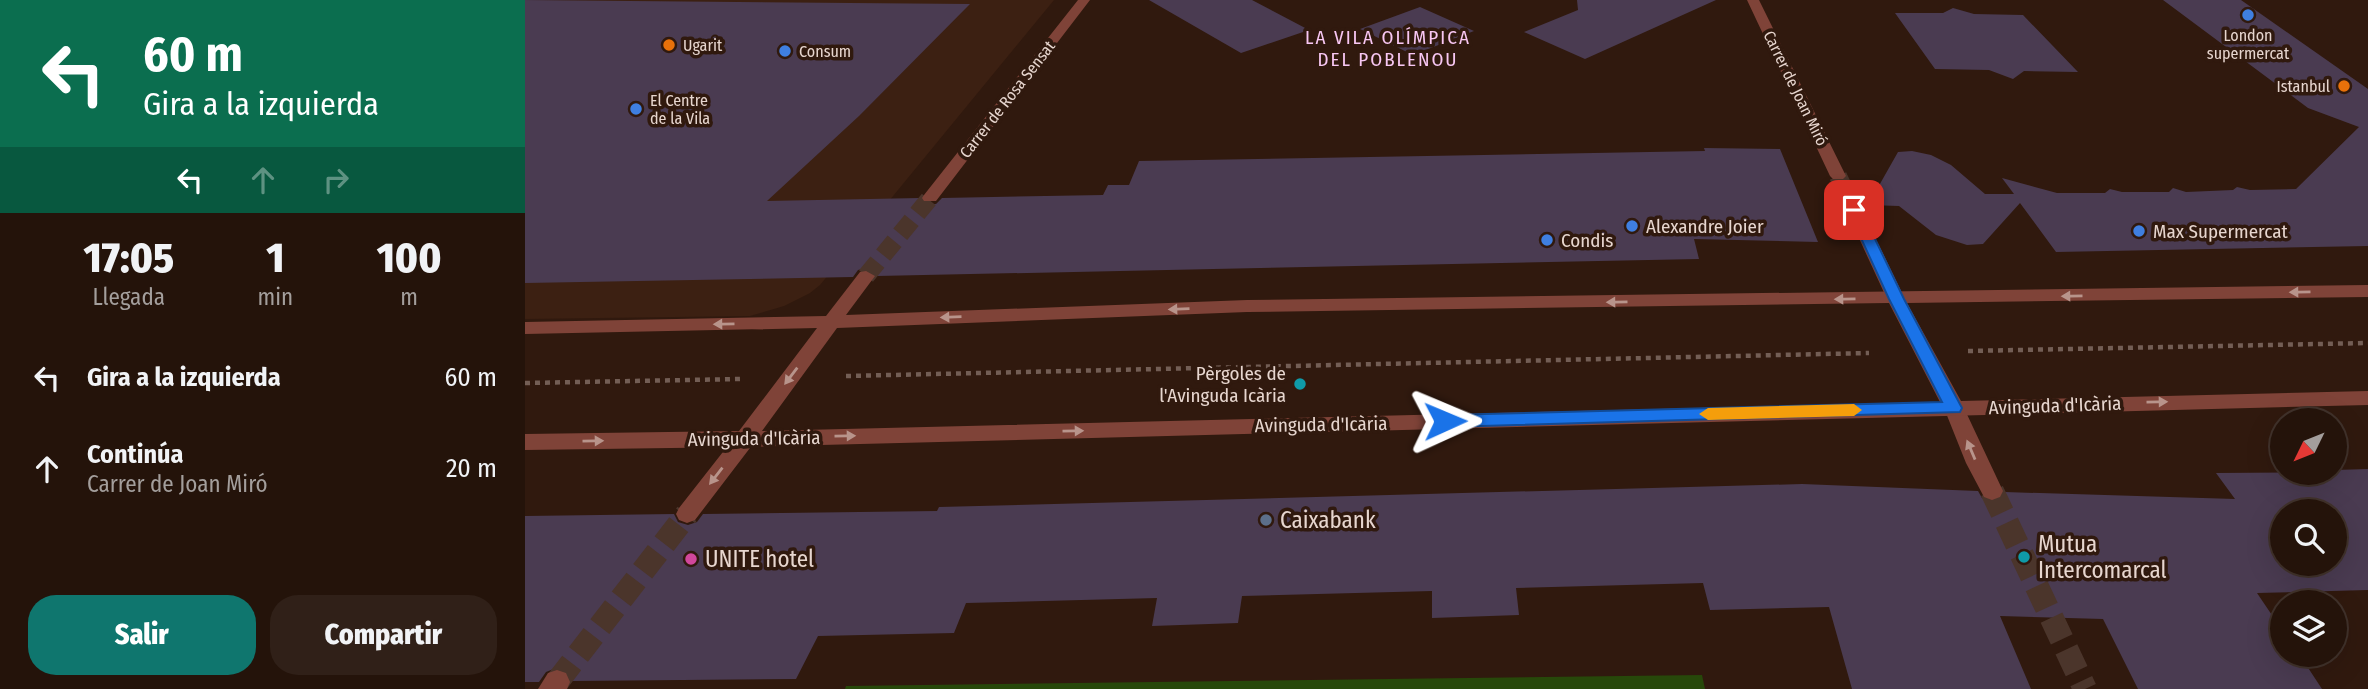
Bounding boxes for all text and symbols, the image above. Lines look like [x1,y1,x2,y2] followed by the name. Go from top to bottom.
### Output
[2240,7,2256,23] marker: London supermercat
[143,25,243,84] text: 60 m
[1305,26,1471,71] district label: LA VILA OLÍMPICA DEL POBLENOU
[2207,26,2290,63] place label: London supermercat
[28,28,119,119] icon: left
[1759,28,1832,149] street label: Carrer de Joan Miró
[683,36,723,55] place label: Ugarit
[956,36,1059,162] street label: Carrer de Rosa Sensat
[661,37,677,53] marker: Ugarit
[799,42,851,61] place label: Consum
[777,43,793,59] marker: Consum
[2276,77,2330,96] place label: Istanbul
[2336,78,2352,94] marker: Istanbul
[143,85,379,123] text: Gira a la izquierda
[650,91,710,128] place label: El Centre de la Vila
[628,101,644,117] marker: El Centre de la Vila
[171,161,209,199] icon: left
[244,161,282,199] icon: ahead
[317,161,355,199] icon: right
[1824,180,1884,240] pin
[1835,191,1873,229] icon: arrive
[1646,215,1764,238] place label: Alexandre Joier
[1624,218,1640,234] marker: Alexandre Joier
[2153,220,2288,243] place label: Max Supermercat
[2131,223,2147,239] marker: Max Supermercat
[1561,229,1613,252] place label: Condis
[1539,232,1555,248] marker: Condis
[84,233,174,283] text: 17:05
[266,233,284,283] text: 1
[377,233,441,283] text: 100
[93,283,165,311] text: Llegada
[258,283,293,311] text: min
[400,283,418,311] text: m
[2289,287,2311,298] one-way arrow
[2061,290,2083,302] one-way arrow
[1834,293,1856,305] one-way arrow
[1606,296,1628,308] one-way arrow
[1168,303,1190,314] one-way arrow
[940,312,962,323] one-way arrow
[713,318,735,329] one-way arrow
[28,359,66,397] icon: left
[87,362,281,393] text: Gira a la izquierda
[444,362,497,393] text: 60 m
[1159,362,1286,407] place label: Pèrgoles de l'Avinguda Icària
[784,367,798,385] one-way arrow
[1292,376,1308,392] marker: Pèrgoles de l'Avinguda Icària
[1408,384,1482,458] position arrow
[1988,392,2122,419] street label: Avinguda d'Icària
[2146,396,2168,408] one-way arrow
[2270,408,2347,485] north arrow
[2270,408,2347,667] map controls
[1254,412,1388,437] street label: Avinguda d'Icària
[1062,425,1084,436] one-way arrow
[687,426,821,451] street label: Avinguda d'Icària
[834,431,856,442] one-way arrow
[582,435,604,447] one-way arrow
[87,439,184,470] text: Continúa
[1966,439,1977,460] one-way arrow
[28,450,66,488] icon: ahead
[446,453,497,484] text: 20 m
[710,467,724,485] one-way arrow
[87,470,268,498] text: Carrer de Joan Miró
[2270,499,2347,576] button: search
[1280,506,1376,534] place label: Caixabank
[1258,512,1274,528] marker: Caixabank
[2038,530,2167,584] place label: Mutua Intercomarcal
[705,545,814,573] place label: UNITE hotel
[2016,549,2032,565] marker: Mutua Intercomarcal
[683,551,699,567] marker: UNITE hotel
[2270,590,2347,667] button: layers
[28,595,256,675] button: Salir
[270,595,497,675] button: Compartir

